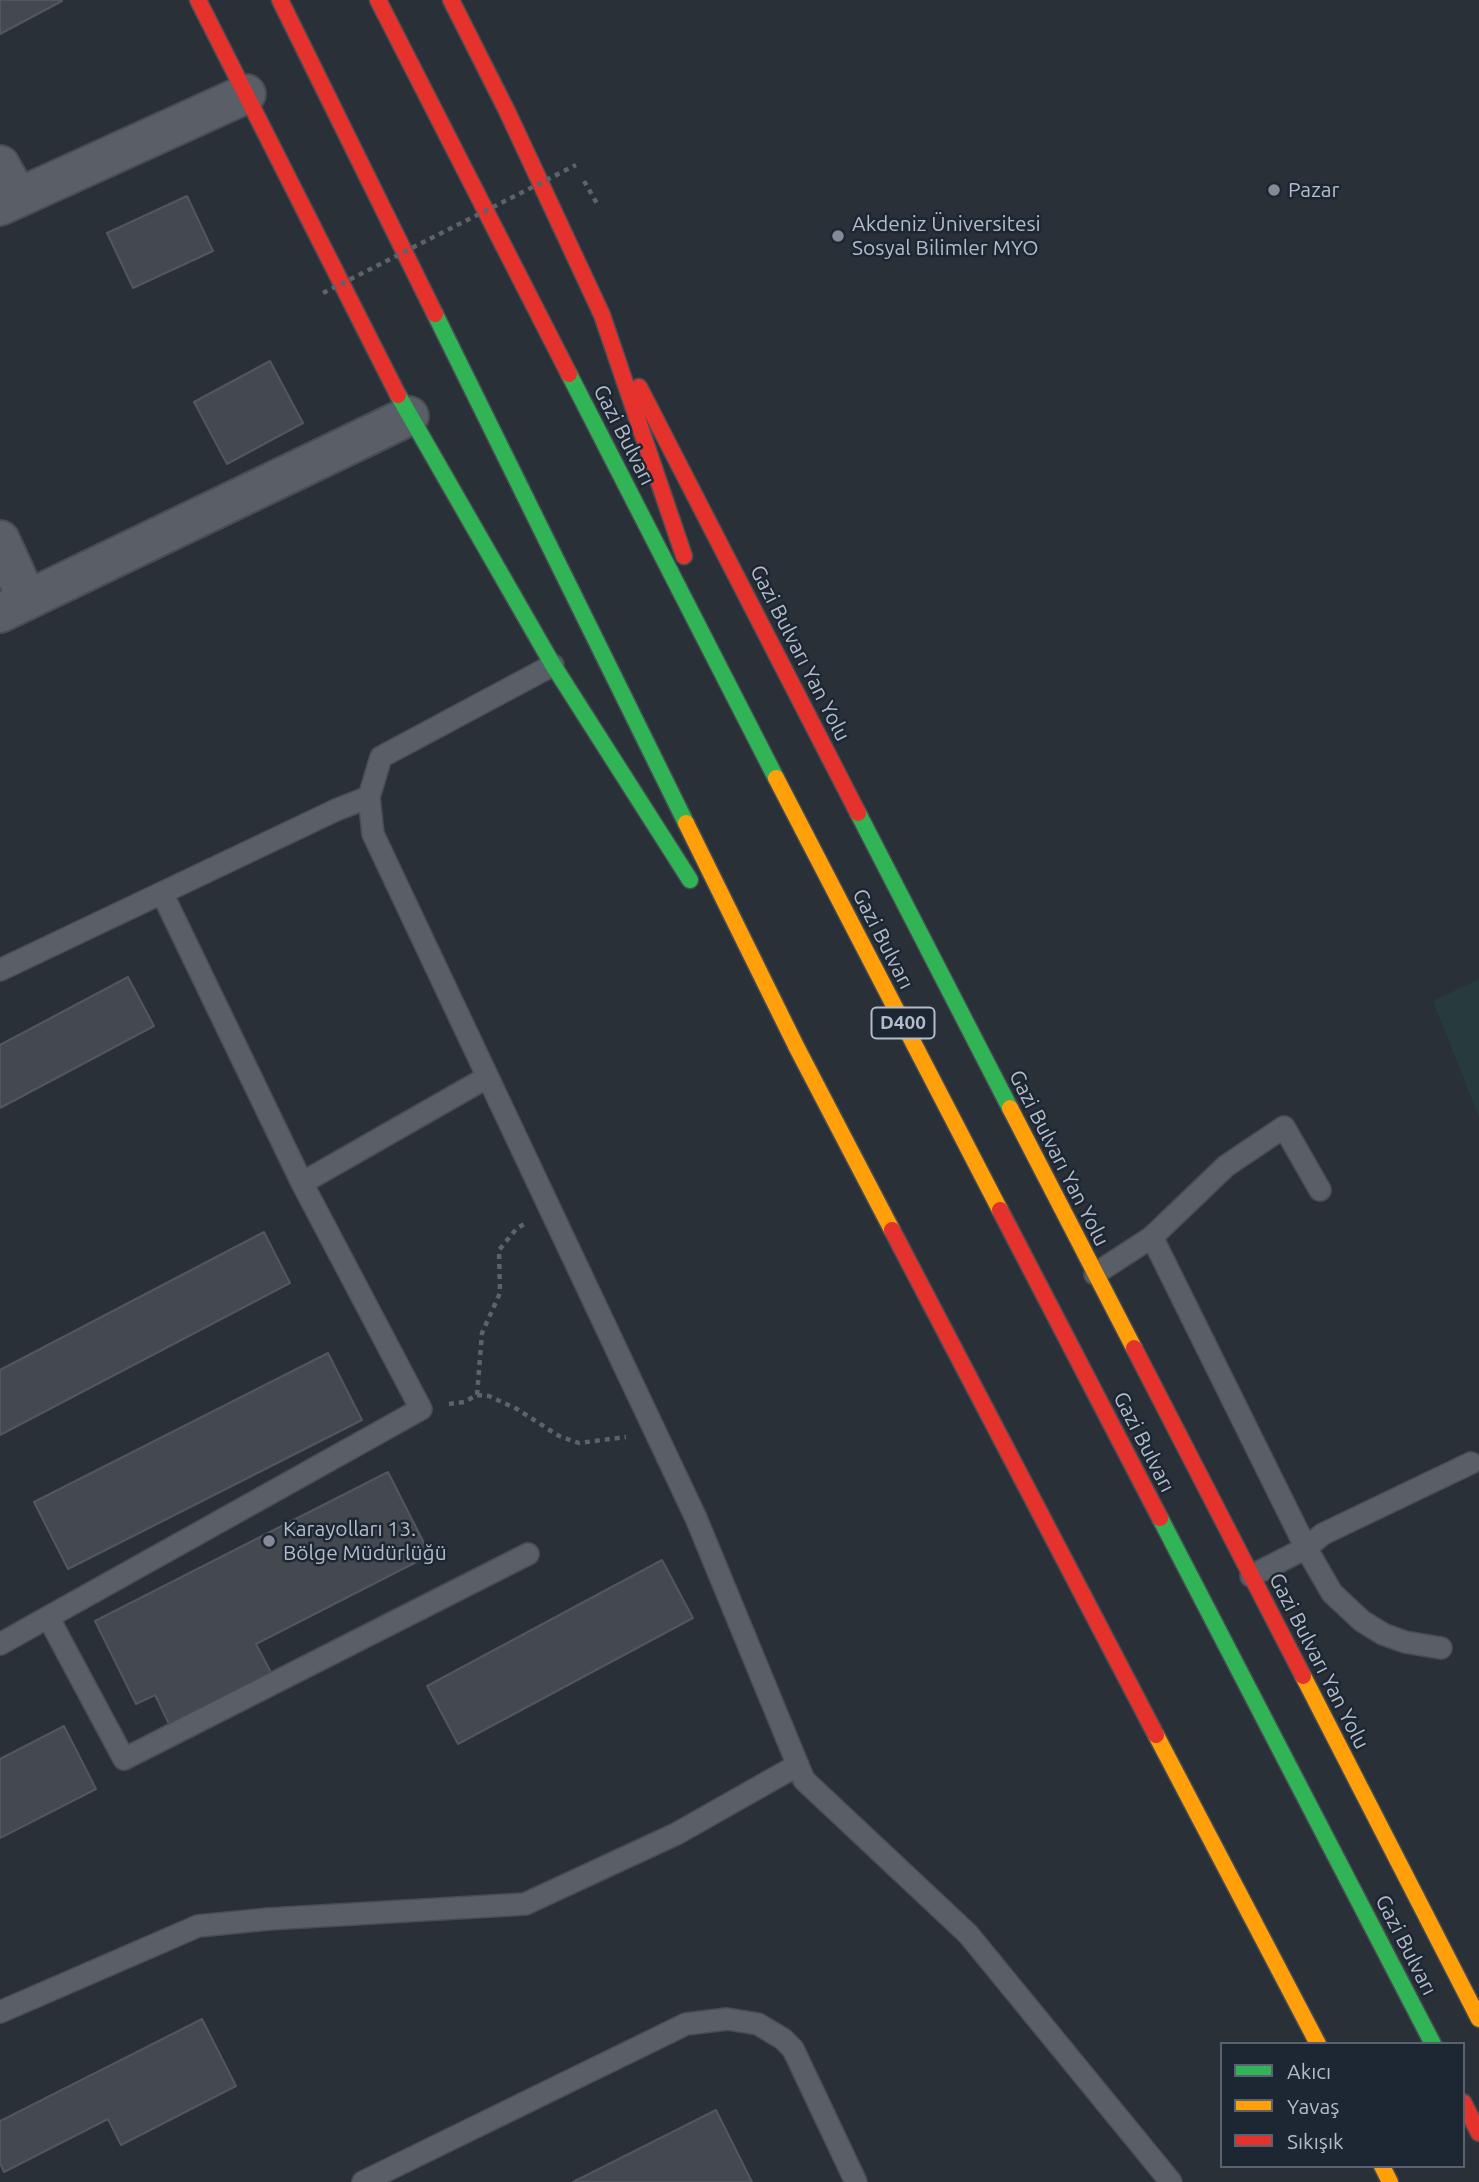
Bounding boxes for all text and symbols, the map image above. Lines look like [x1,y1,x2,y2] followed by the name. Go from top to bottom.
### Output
[1288,177,1340,203] place label: Pazar
[1266,182,1282,198] marker: Pazar
[852,211,1041,261] place label: Akdeniz Üniversitesi Sosyal Bilimler MYO
[830,228,846,244] marker: Akdeniz Üniversitesi Sosyal Bilimler MYO
[588,381,660,489] street label: Gazi Bulvarı
[745,561,855,745] street label: Gazi Bulvarı Yan Yolu
[847,885,919,993] street label: Gazi Bulvarı
[872,1007,934,1038] road number: D400
[1004,1066,1114,1250] street label: Gazi Bulvarı Yan Yolu
[1108,1388,1180,1496] street label: Gazi Bulvarı
[283,1516,447,1566] place label: Karayolları 13. Bölge Müdürlüğü
[261,1533,277,1549] marker: Karayolları 13. Bölge Müdürlüğü
[1264,1569,1374,1753] street label: Gazi Bulvarı Yan Yolu
[1370,1891,1442,1999] street label: Gazi Bulvarı
[1220,2042,1465,2168] legend
[1287,2059,1331,2083] text: Akıcı
[1287,2094,1339,2118] text: Yavaş
[1287,2129,1344,2153] text: Sıkışık

